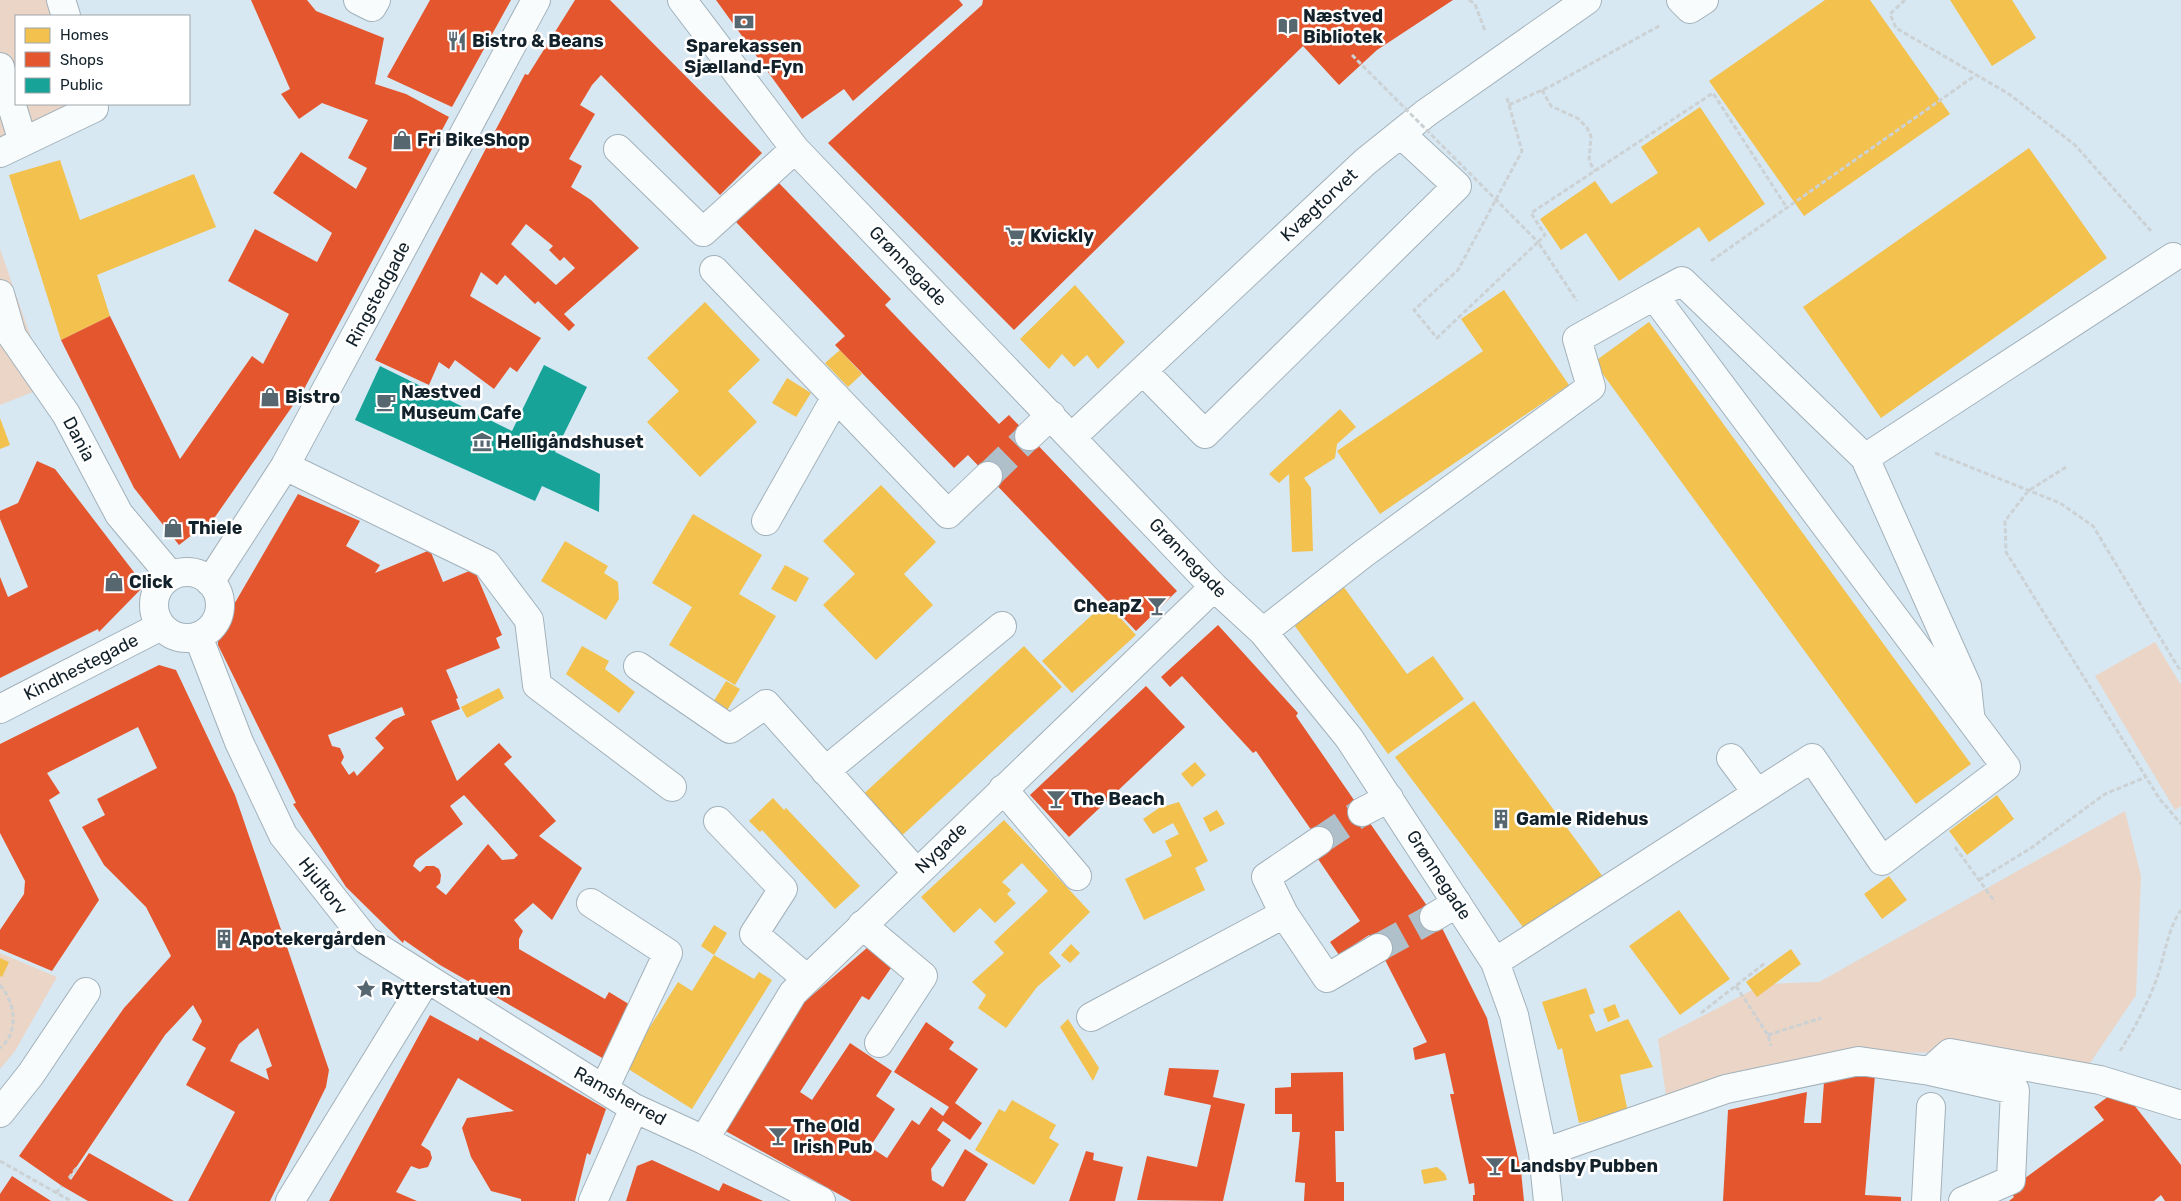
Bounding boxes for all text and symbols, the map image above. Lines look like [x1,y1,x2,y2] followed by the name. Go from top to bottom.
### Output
[1303,5,1384,48] place label: Næstved Bibliotek
[733,11,755,33] bank icon: Sparekassen Sjælland-Fyn
[15,15,190,105] legend
[1277,15,1299,37] library icon: Næstved Bibliotek
[60,26,109,44] text: Homes
[446,30,468,52] restaurant icon: Bistro & Beans
[472,30,604,52] place label: Bistro & Beans
[684,35,804,78] place label: Sparekassen Sjælland-Fyn
[60,51,104,69] text: Shops
[60,76,103,94] text: Public
[391,129,413,151] shop icon: Fri BikeShop
[417,129,530,151] place label: Fri BikeShop
[1276,164,1362,246] street label: Kvægtorvet
[864,221,952,311] street label: Grønnegade
[1004,225,1026,247] supermarket icon: Kvickly
[1030,225,1094,247] place label: Kvickly
[341,238,415,350] street label: Ringstedgade
[401,381,522,424] place label: Næstved Museum Cafe
[259,386,281,408] shop icon: Bistro
[285,386,340,408] place label: Bistro
[375,391,397,413] cafe icon: Næstved Museum Cafe
[58,413,100,465] street label: Dania
[471,431,493,453] museum icon: Helligåndshuset
[497,431,644,453] place label: Helligåndshuset
[1144,513,1232,603] street label: Grønnegade
[162,517,184,539] shop icon: Thiele
[188,517,243,539] place label: Thiele
[103,571,125,593] shop icon: Click
[129,571,174,593] place label: Click
[1073,595,1142,617] place label: CheapZ
[1146,595,1168,617] bar icon: CheapZ
[20,629,142,705] street label: Kindhestegade
[1045,788,1067,810] bar icon: The Beach
[1071,788,1165,810] place label: The Beach
[1490,808,1512,830] building icon: Gamle Ridehus
[1516,808,1649,830] place label: Gamle Ridehus
[910,818,972,878] street label: Nygade
[1402,826,1476,924] street label: Grønnegade
[294,853,352,919] street label: Hjultorv
[213,928,235,950] building icon: Apotekergården
[239,928,386,950] place label: Apotekergården
[355,978,377,1000] place icon: Rytterstatuen
[381,978,511,1000] place label: Rytterstatuen
[570,1062,670,1130] street label: Ramsherred
[793,1115,873,1158] place label: The Old Irish Pub
[767,1125,789,1147] bar icon: The Old Irish Pub
[1484,1155,1506,1177] bar icon: Landsby Pubben
[1510,1155,1658,1177] place label: Landsby Pubben

